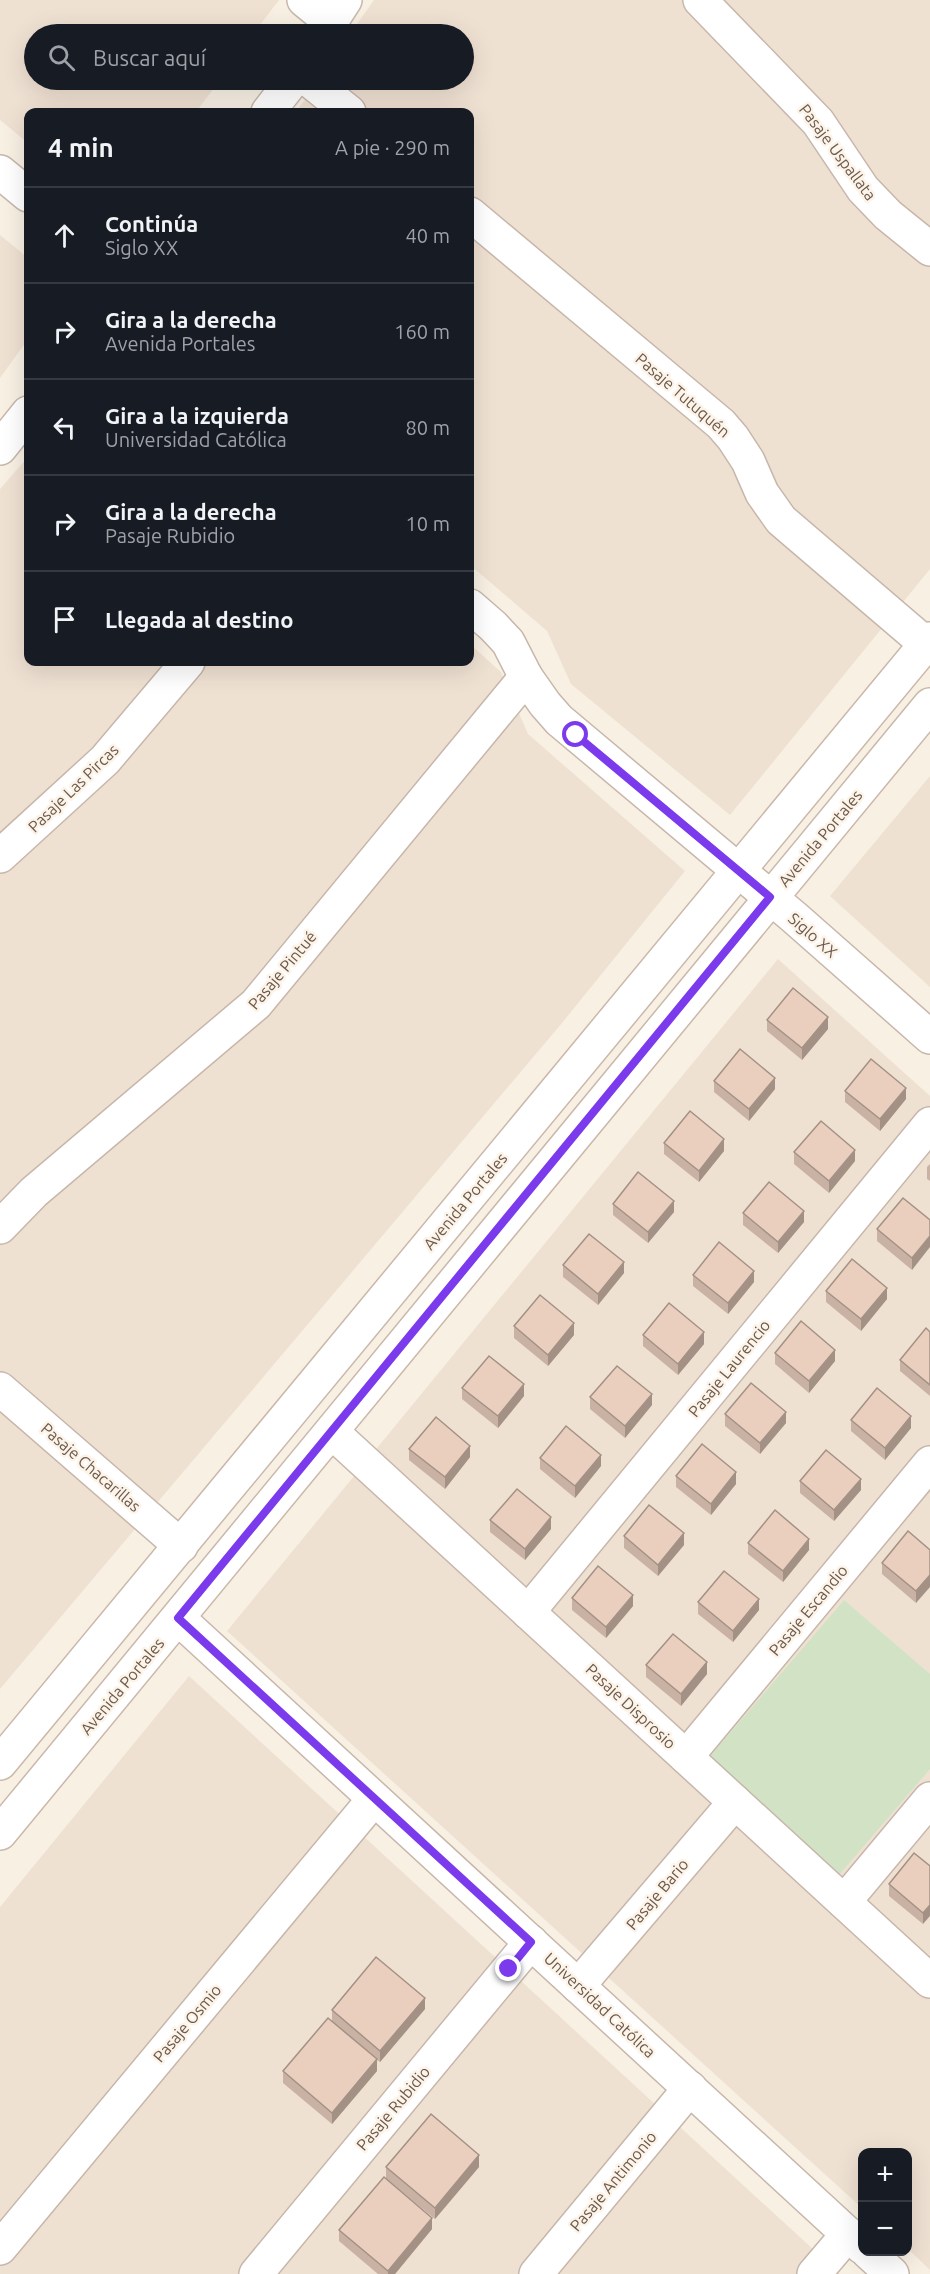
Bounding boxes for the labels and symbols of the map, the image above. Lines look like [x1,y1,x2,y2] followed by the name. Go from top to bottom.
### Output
[796,100,880,204] street label: Pasaje Uspallata
[632,349,734,441] street label: Pasaje Tutuquén
[562,721,588,747] route start
[24,740,122,836] street label: Pasaje Las Pircas
[774,786,866,890] street label: Avenida Portales
[785,909,841,961] street label: Siglo XX
[244,927,320,1013] street label: Pasaje Pintué
[419,1149,511,1253] street label: Avenida Portales
[684,1316,774,1420] street label: Pasaje Laurencio
[38,1419,144,1515] street label: Pasaje Chacarillas
[765,1561,851,1659] street label: Pasaje Escandio
[76,1634,168,1738] street label: Avenida Portales
[582,1660,680,1752] street label: Pasaje Disprosio
[622,1855,692,1933] street label: Pasaje Bario
[541,1949,659,2061] street label: Universidad Católica
[495,1955,521,1981] route end
[149,1981,225,2065] street label: Pasaje Osmio
[353,2062,433,2154] street label: Pasaje Rubidio
[566,2128,660,2234] street label: Pasaje Antimonio

